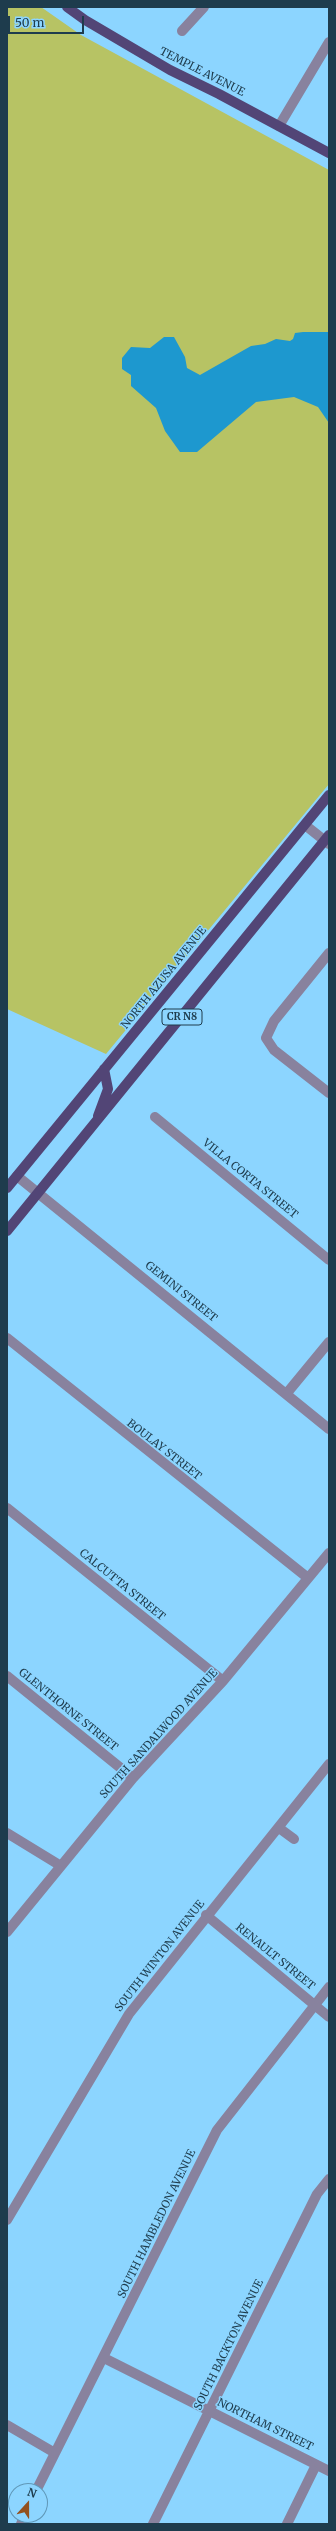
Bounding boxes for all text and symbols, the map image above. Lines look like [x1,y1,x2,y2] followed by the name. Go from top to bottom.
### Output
[10,8,86,34] scale bar
[15,15,44,30] text: 50 m
[157,45,247,99] street label: TEMPLE AVENUE
[119,924,209,1032] street label: NORTH AZUSA AVENUE
[162,1009,202,1025] road number: CR N8
[200,1137,300,1221] street label: VILLA CORTA STREET
[142,1259,220,1325] street label: GEMINI STREET
[124,1417,204,1483] street label: BOULAY STREET
[77,1546,167,1624] street label: CALCUTTA STREET
[16,1666,120,1754] street label: GLENTHORNE STREET
[97,1667,221,1801] street label: SOUTH SANDALWOOD AVENUE
[112,1898,208,2014] street label: SOUTH WINTON AVENUE
[233,1921,317,1993] street label: RENAULT STREET
[115,2148,199,2300] street label: SOUTH HAMBLEDON AVENUE
[192,2278,266,2412] street label: SOUTH BACKTON AVENUE
[215,2396,315,2454] street label: NORTHAM STREET
[8,2483,48,2523] north arrow
[25,2485,39,2501] text: N

